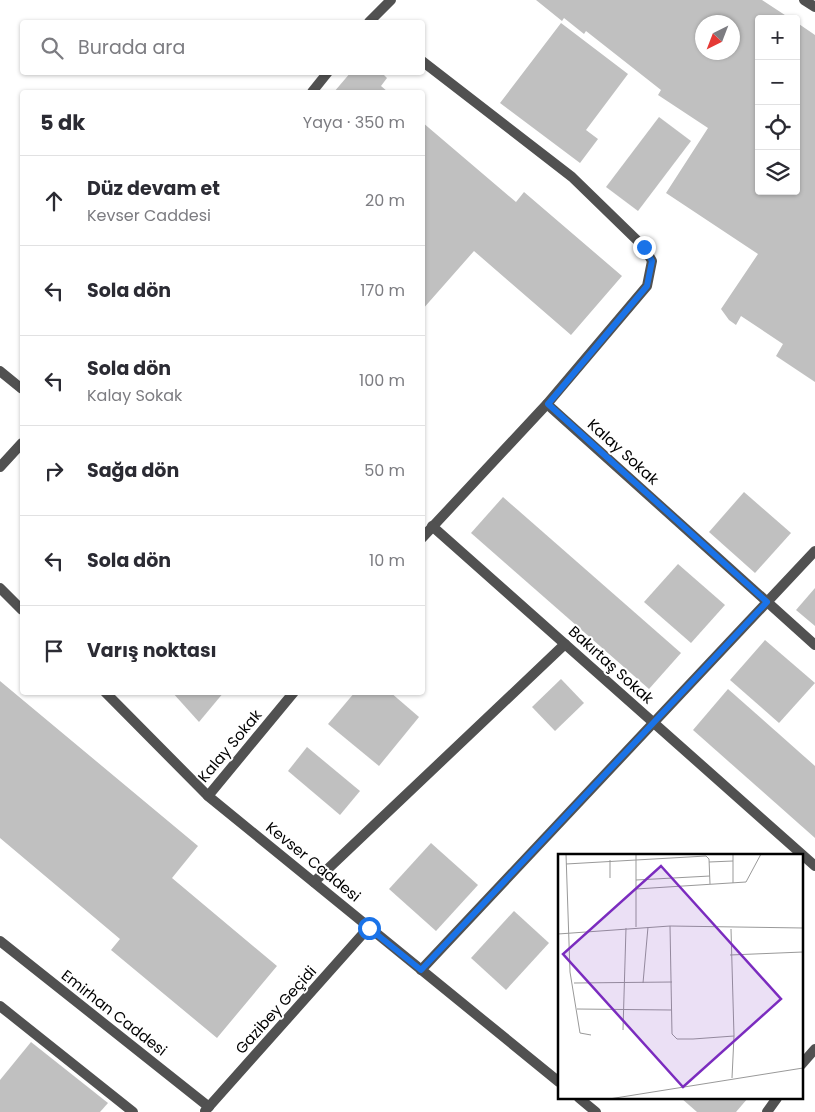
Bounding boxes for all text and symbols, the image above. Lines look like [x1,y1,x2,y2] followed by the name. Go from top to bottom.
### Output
[695,15,740,60] north arrow
[755,15,800,195] map controls
[755,15,800,60] button: +
[20,20,425,75] search box
[38,34,66,62] icon: search
[78,34,185,61] text: Burada ara
[755,60,800,105] button: −
[755,105,800,150] button: locate
[40,108,85,137] text: 5 dk
[303,111,405,134] text: Yaya · 350 m
[755,150,800,195] button: layers
[87,175,220,202] text: Düz devam et
[40,187,68,215] icon: ahead
[365,189,405,212] text: 20 m
[87,204,211,227] text: Kevser Caddesi
[633,236,656,259] route end
[40,277,68,305] icon: left
[87,277,171,304] text: Sola dön
[360,279,405,302] text: 170 m
[87,355,171,382] text: Sola dön
[40,367,68,395] icon: left
[359,369,405,392] text: 100 m
[87,384,182,407] text: Kalay Sokak
[583,414,664,490] street label: Kalay Sokak
[40,457,68,485] icon: right
[87,457,179,484] text: Sağa dön
[364,459,405,482] text: 50 m
[40,547,68,575] icon: left
[87,547,171,574] text: Sola dön
[369,549,405,572] text: 10 m
[564,621,659,709] street label: Bakırtaş Sokak
[40,637,68,665] icon: arrive
[87,637,217,664] text: Varış noktası
[193,704,267,787] street label: Kalay Sokak
[262,817,365,906] street label: Kevser Caddesi
[558,854,802,1100] inset map
[358,917,381,940] route start
[230,961,321,1058] street label: Gazibey Geçidi
[57,965,171,1060] street label: Emirhan Caddesi

